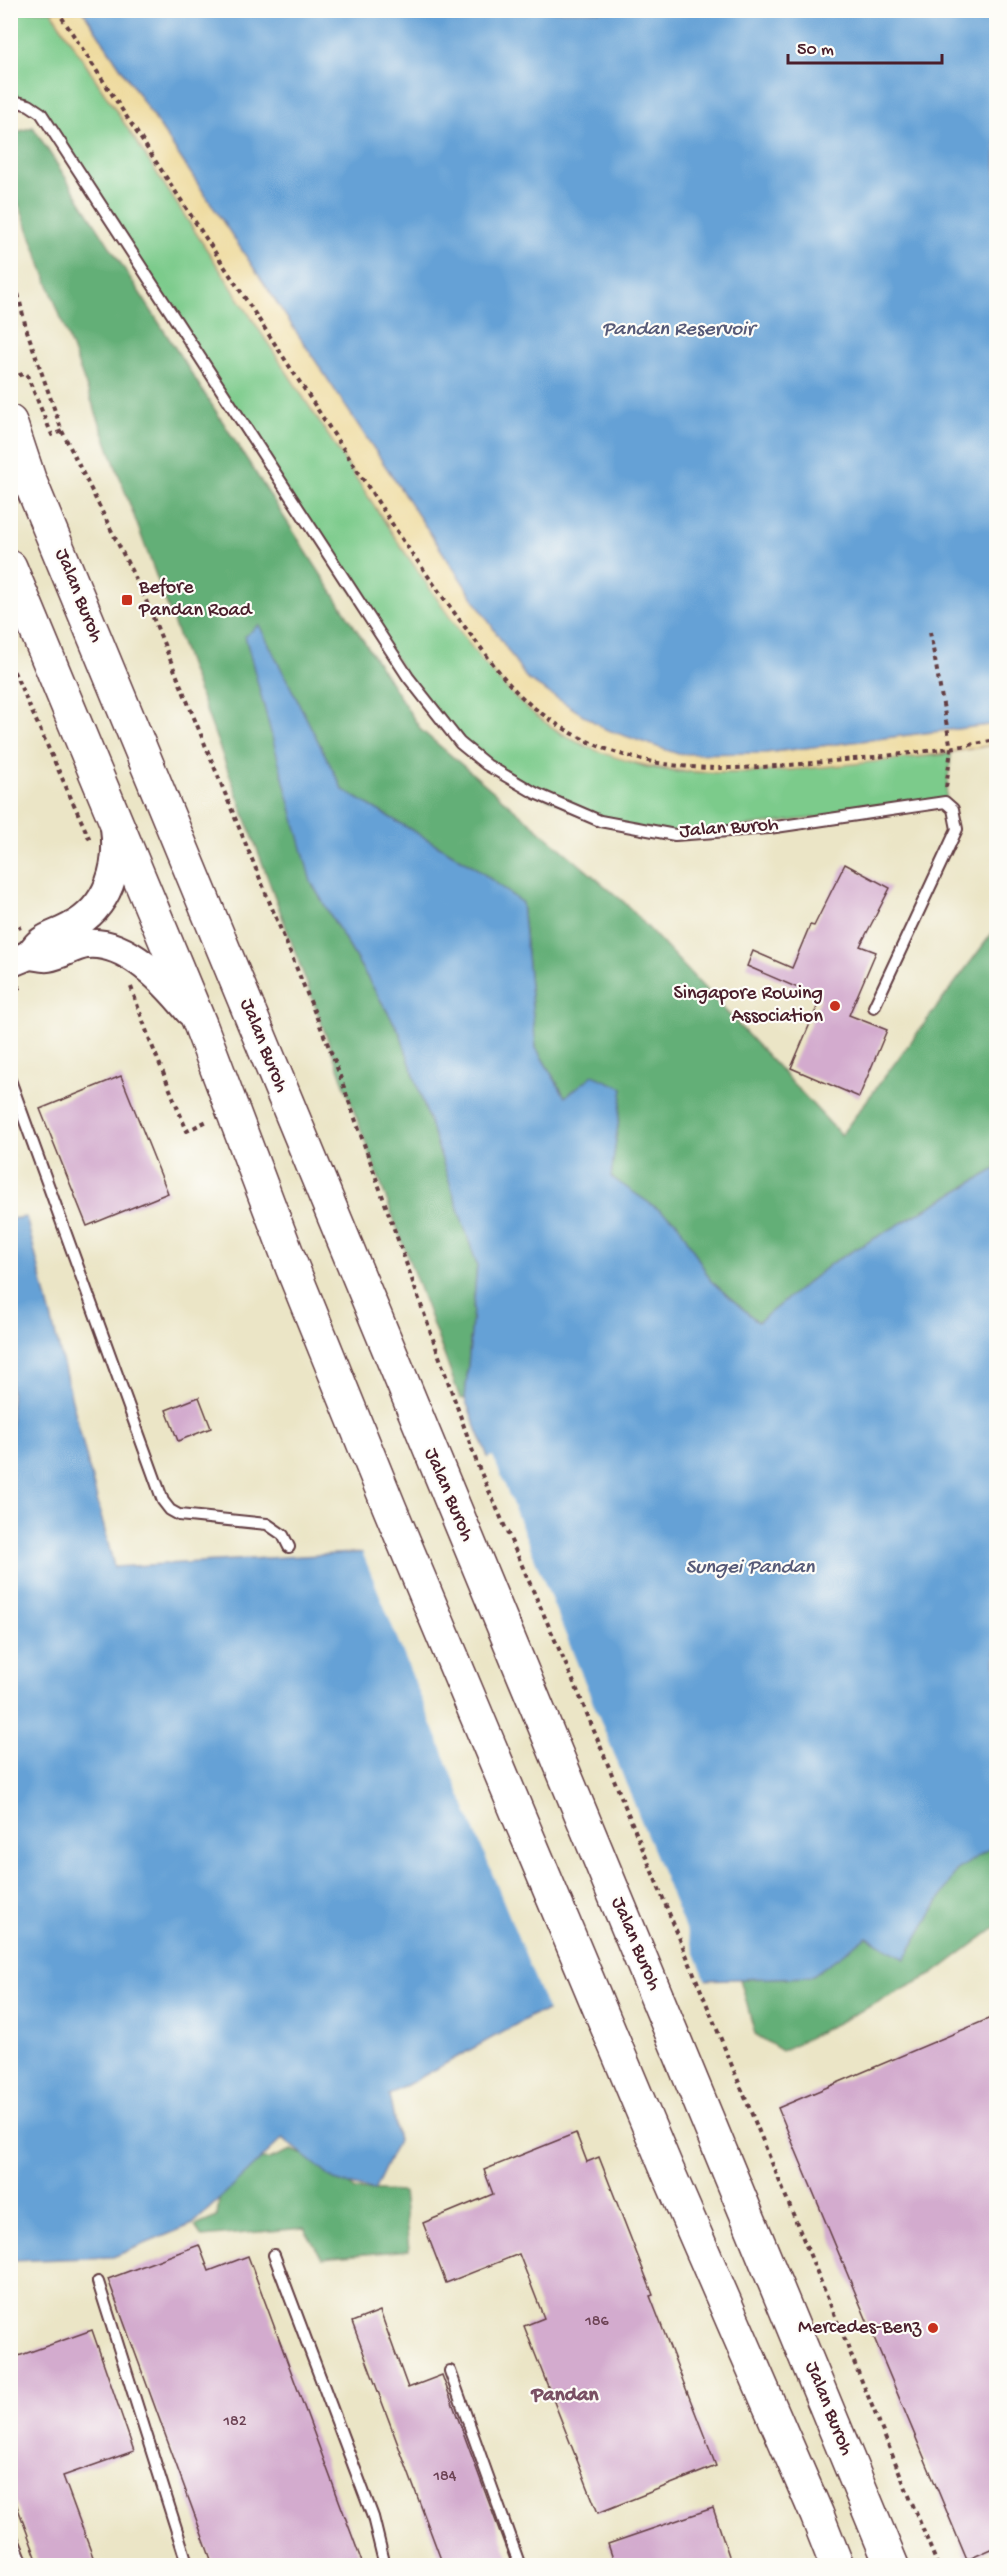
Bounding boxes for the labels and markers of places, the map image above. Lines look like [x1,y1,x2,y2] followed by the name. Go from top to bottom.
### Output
[138,577,254,623] place label: Before Pandan Road
[120,593,134,607] marker: Before Pandan Road
[673,983,823,1029] place label: Singapore Rowing Association
[828,999,842,1013] marker: Singapore Rowing Association
[798,2317,922,2340] place label: Mercedes-Benz
[926,2321,940,2335] marker: Mercedes-Benz

